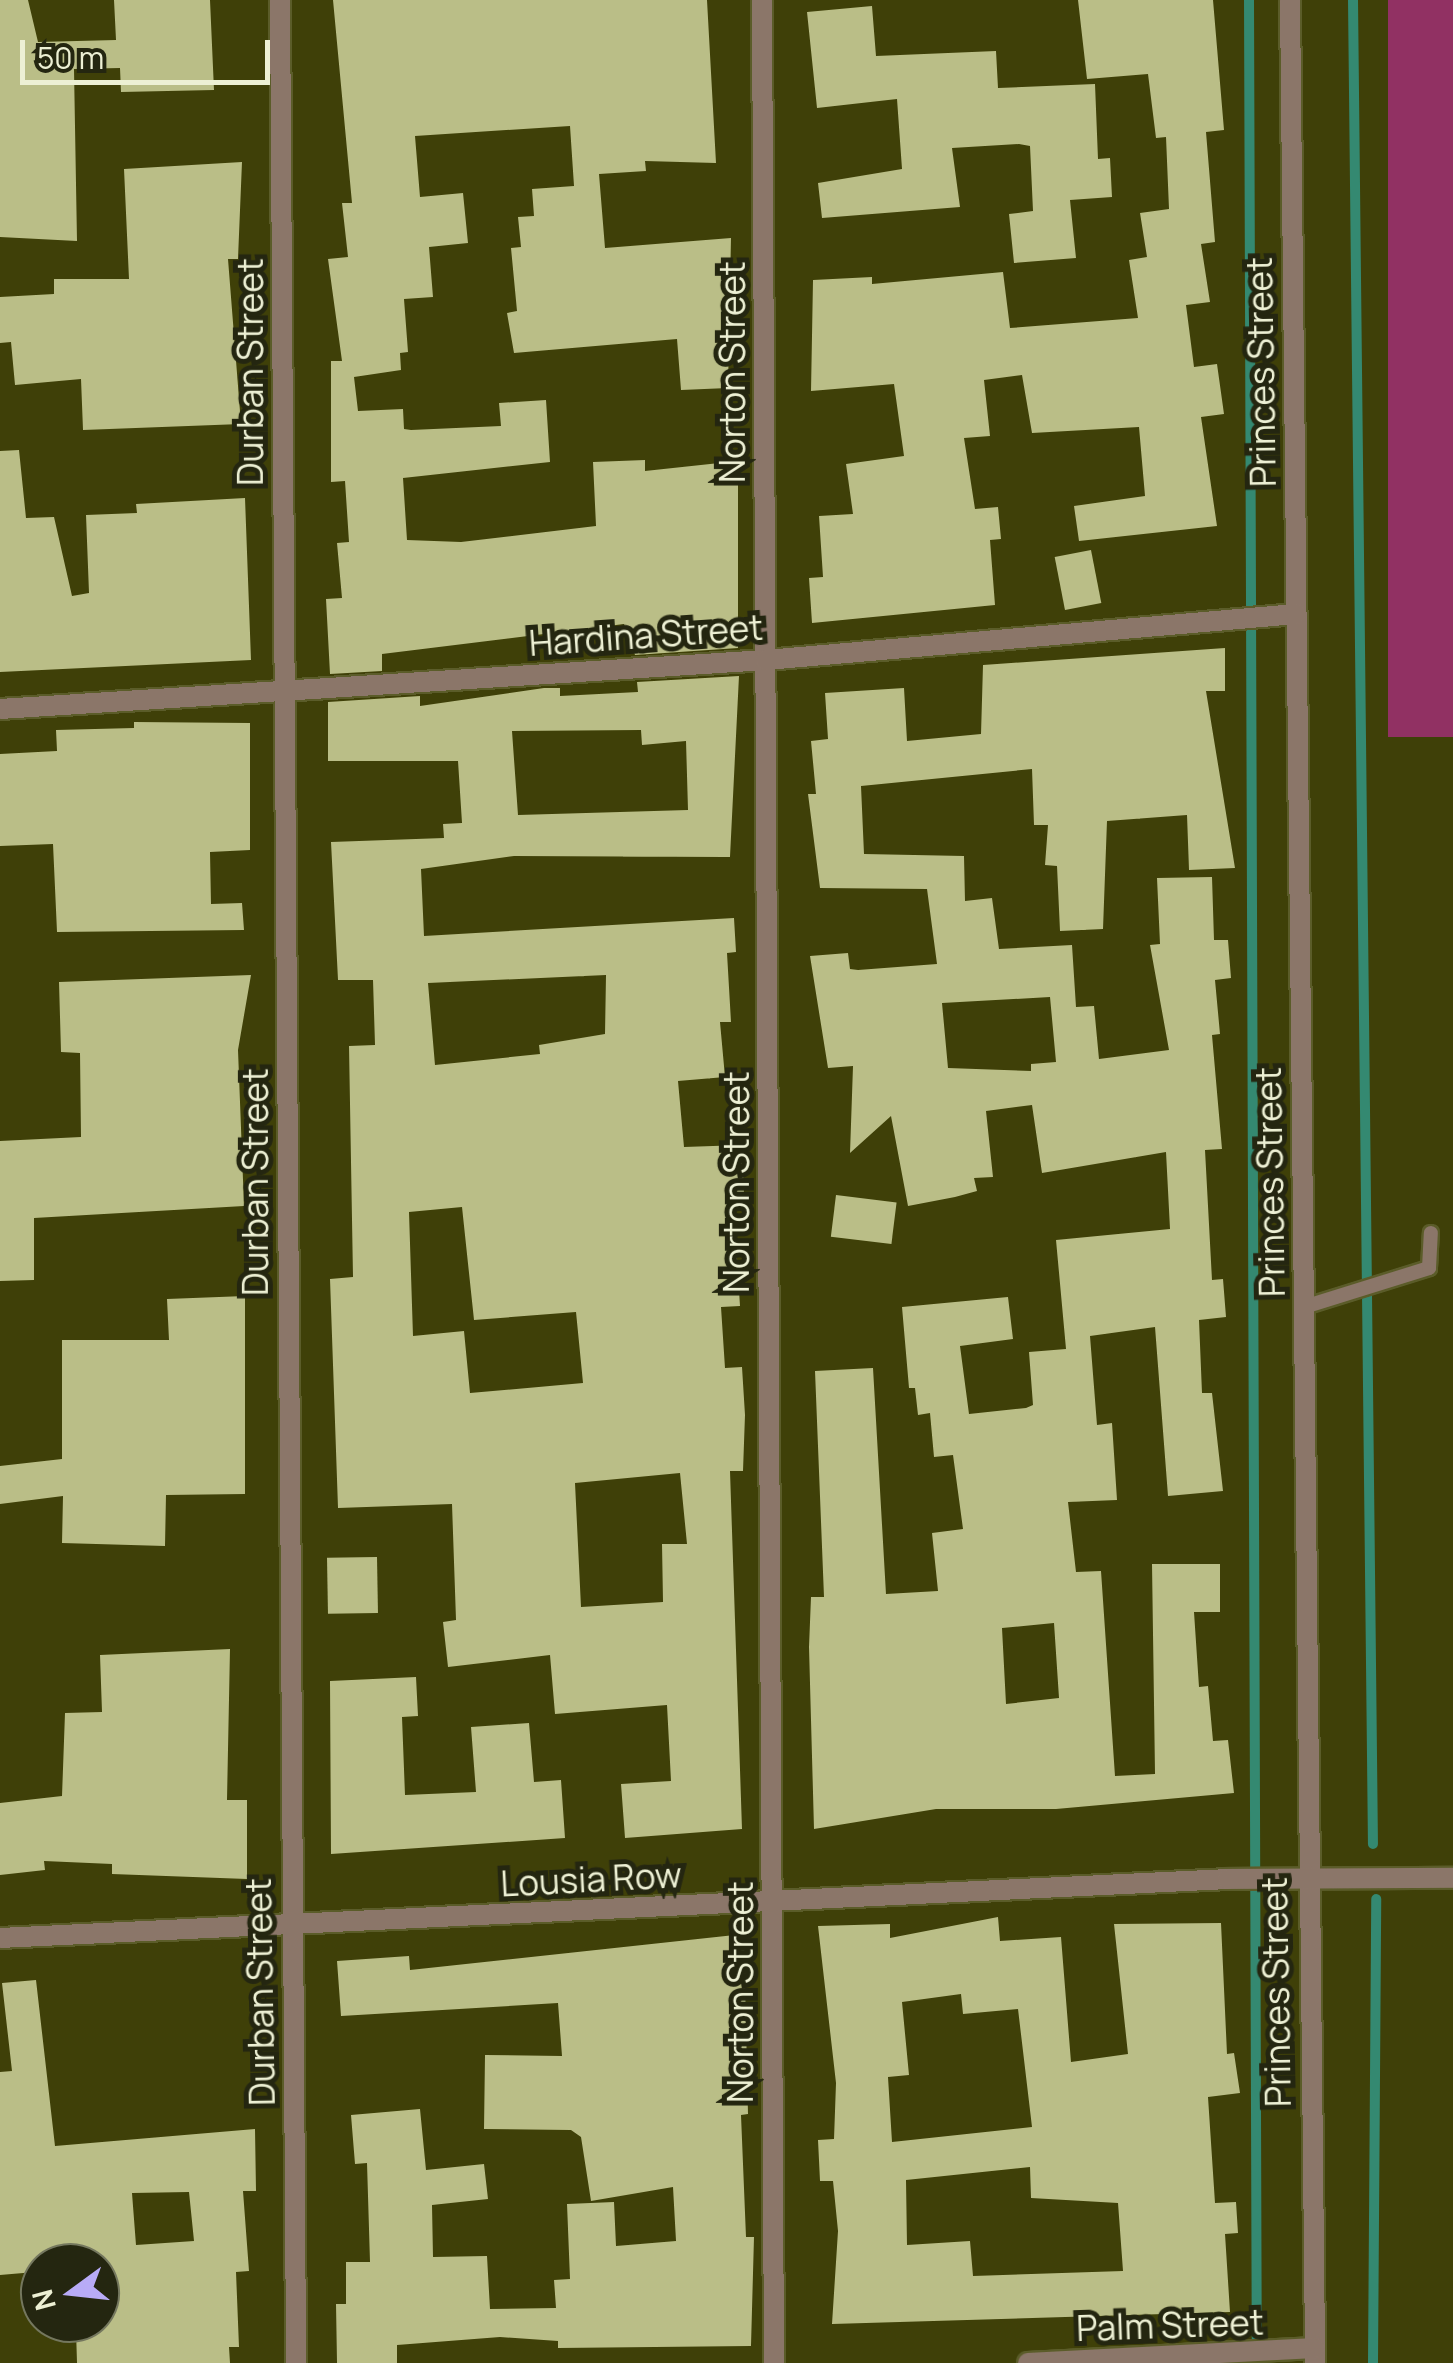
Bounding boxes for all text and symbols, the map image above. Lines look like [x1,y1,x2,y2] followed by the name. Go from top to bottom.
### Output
[25,20,275,82] scale bar
[37,37,104,78] text: 50 m
[1238,257,1284,487] street label: Princes Street
[229,258,271,486] street label: Durban Street
[711,261,753,483] street label: Norton Street
[528,606,764,664] street label: Hardina Street
[1247,1067,1293,1297] street label: Princes Street
[234,1068,276,1296] street label: Durban Street
[715,1071,757,1293] street label: Norton Street
[499,1853,683,1905] street label: Lousia Row
[1253,1877,1299,2107] street label: Princes Street
[237,1878,283,2106] street label: Durban Street
[719,1881,761,2103] street label: Norton Street
[20,2243,120,2343] north arrow
[22,2286,64,2315] text: N
[1076,2301,1264,2349] street label: Palm Street

